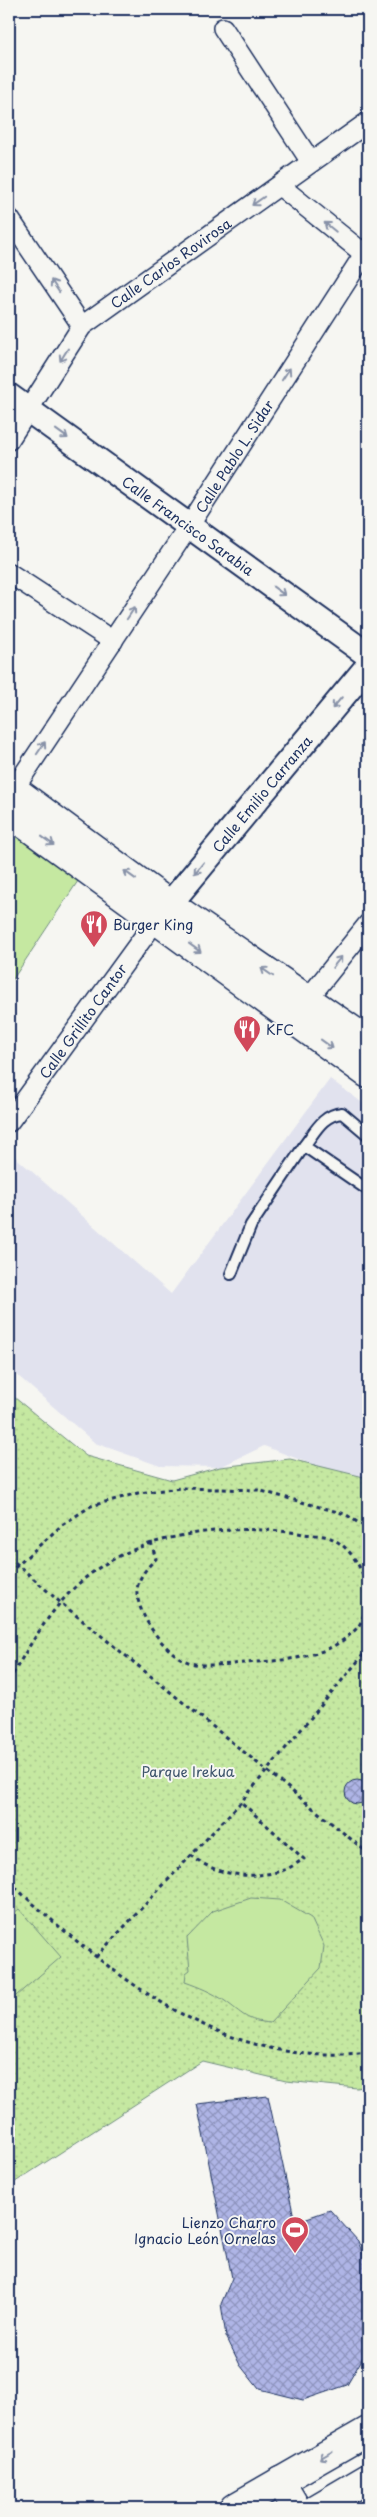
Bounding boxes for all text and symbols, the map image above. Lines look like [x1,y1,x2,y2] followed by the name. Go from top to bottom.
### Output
[251,196,265,206] one-way arrow
[106,212,235,313] street label: Calle Carlos Rovirosa
[324,221,337,232] one-way arrow
[50,279,60,293] one-way arrow
[58,348,68,362] one-way arrow
[281,368,291,382] one-way arrow
[190,395,278,517] street label: Calle Pablo L. Sidar
[55,429,69,439] one-way arrow
[118,470,259,580] street label: Calle Francisco Sarabia
[272,586,286,596] one-way arrow
[126,607,136,621] one-way arrow
[332,696,343,709] one-way arrow
[207,730,317,857] street label: Calle Emilio Carranza
[36,742,46,756] one-way arrow
[41,836,55,846] one-way arrow
[193,861,204,874] one-way arrow
[124,869,137,880] one-way arrow
[79,909,109,948] restaurant icon: Burger King
[113,914,193,935] place label: Burger King
[188,943,202,953] one-way arrow
[332,956,343,969] one-way arrow
[34,959,132,1083] street label: Calle Grillito Cantor
[260,967,274,977] one-way arrow
[232,1014,262,1053] restaurant icon: KFC
[266,1019,294,1040] place label: KFC
[320,1039,334,1049] one-way arrow
[141,1761,235,1782] park label: Parque Irekua
[134,2212,276,2249] place label: Lienzo Charro Ignacio León Ornelas
[280,2215,310,2254] sports icon: Lienzo Charro Ignacio León Ornelas
[319,2451,334,2460] one-way arrow

